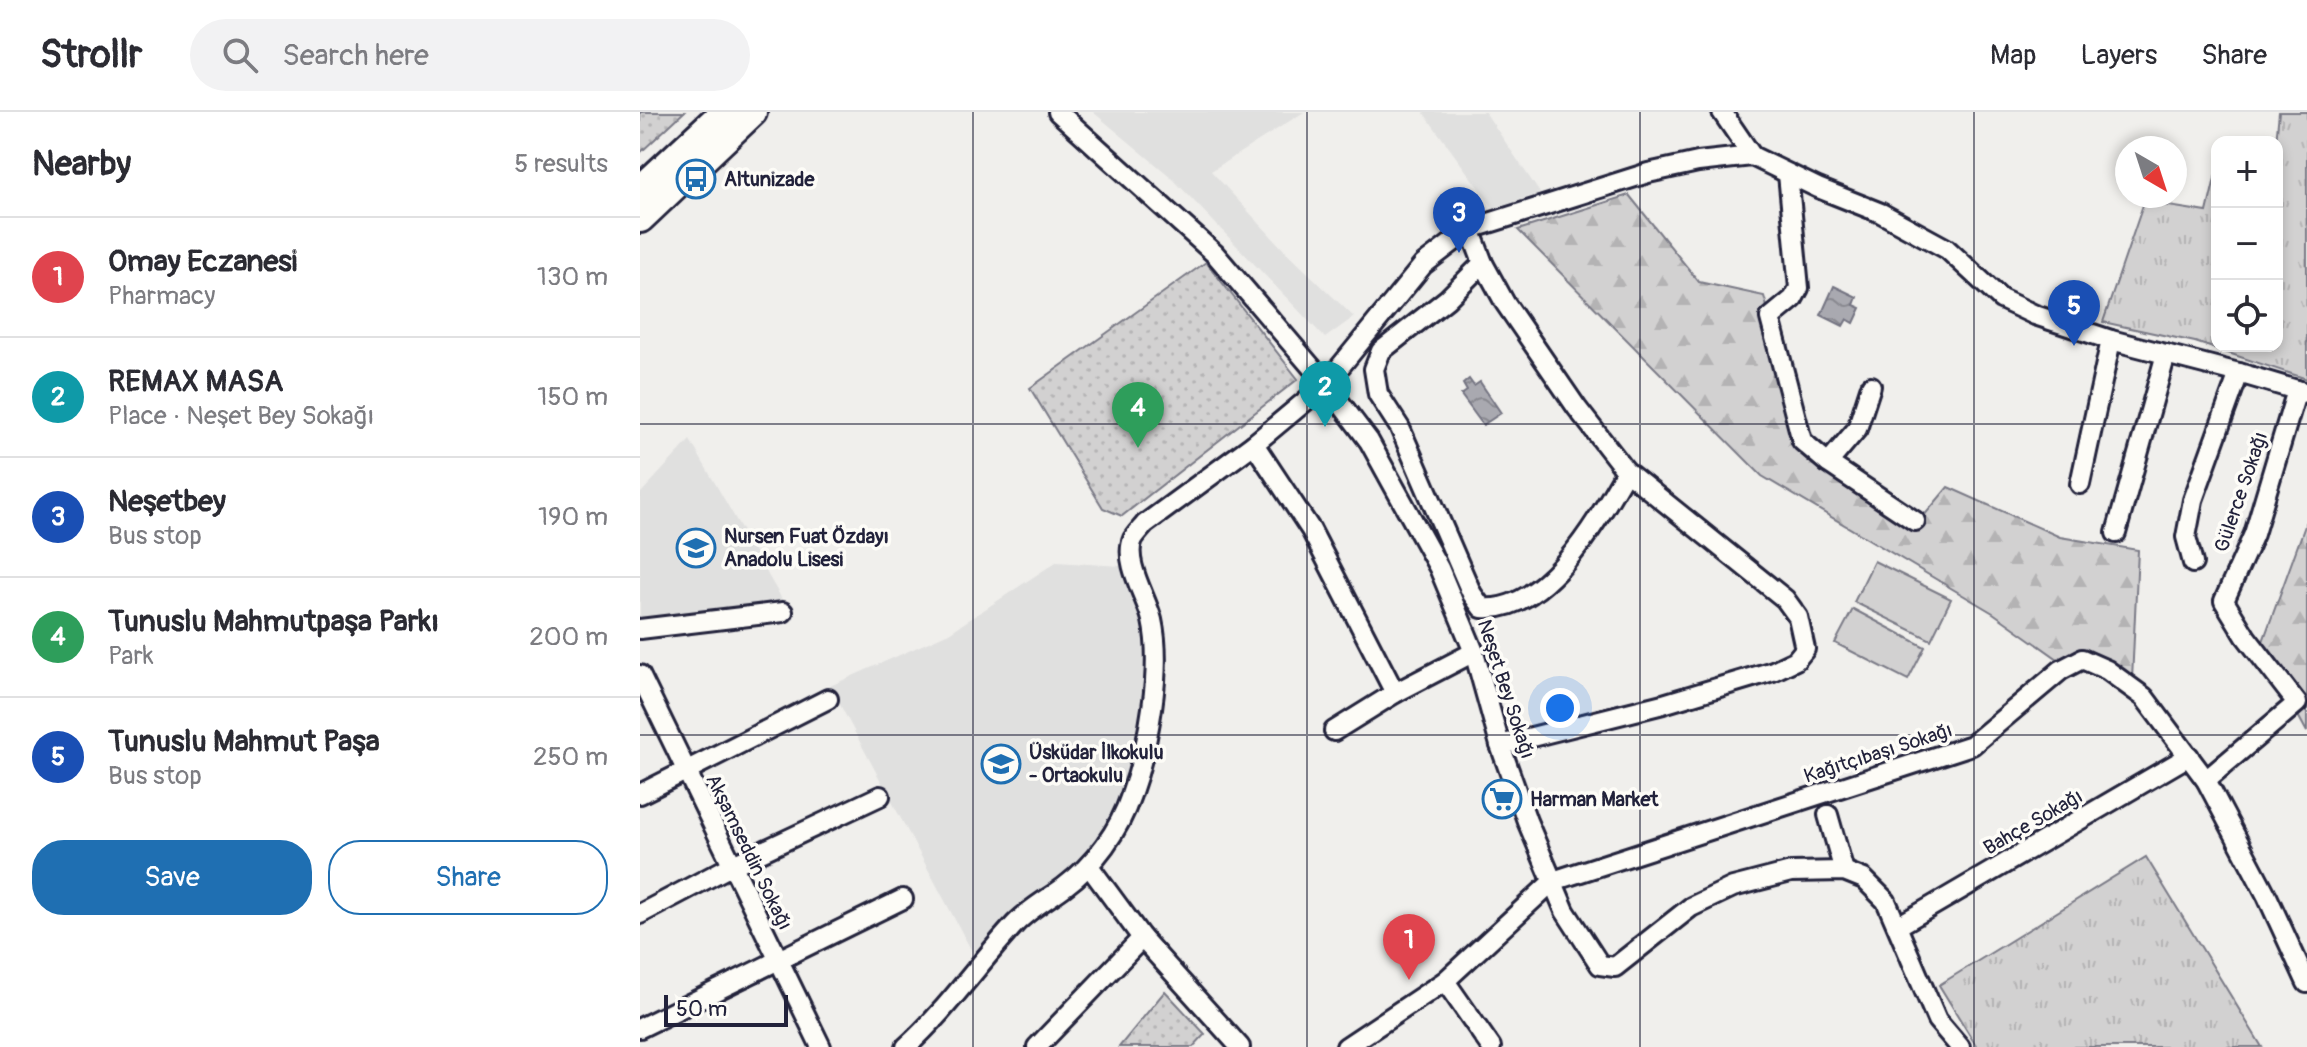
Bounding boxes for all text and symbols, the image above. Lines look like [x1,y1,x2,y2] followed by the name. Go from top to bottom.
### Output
[190,19,750,91] search box
[40,31,142,79] text: Strollr
[218,33,262,77] icon: search
[282,37,429,74] text: Search here
[1990,38,2036,73] text: Map
[2080,38,2157,73] text: Layers
[2201,38,2267,73] text: Share
[2115,136,2187,208] north arrow
[2211,136,2283,352] map controls
[2211,136,2283,208] button: +
[32,143,131,186] text: Nearby
[514,148,608,180] text: 5 results
[675,158,717,200] bus stop icon: Altunizade
[724,167,815,192] place label: Altunizade
[1433,187,1485,253] pin: 3
[2211,208,2283,280] button: −
[108,243,297,280] text: Omay Eczanesi
[53,261,63,293] text: 1
[537,261,608,293] text: 130 m
[108,280,215,312] text: Pharmacy
[2048,280,2100,346] pin: 5
[2211,280,2283,352] button: locate
[1299,361,1351,427] pin: 2
[108,363,284,400] text: REMAX MASA
[51,381,65,413] text: 2
[537,381,608,413] text: 150 m
[1112,382,1164,448] pin: 4
[108,400,374,432] text: Place · Neşet Bey Sokağı
[2209,429,2273,555] street label: Gülerce Sokağı
[108,483,226,520] text: Neşetbey
[51,501,65,533] text: 3
[538,501,608,533] text: 190 m
[108,520,202,552] text: Bus stop
[724,524,889,572] place label: Nursen Fuat Özdayı Anadolu Lisesi
[675,527,717,569] school or university icon: Nursen Fuat Özdayı Anadolu Lisesi
[108,603,439,640] text: Tunuslu Mahmutpaşa Parkı
[1472,616,1540,762] street label: Neşet Bey Sokağı
[50,621,66,653] text: 4
[529,621,608,653] text: 200 m
[108,640,154,672] text: Park
[1540,688,1580,728] your location
[1801,717,1955,789] street label: Kağıtçıbaşı Sokağı
[108,723,380,760] text: Tunuslu Mahmut Paşa
[1029,740,1164,788] place label: Üsküdar İlkokulu - Ortaokulu
[51,741,65,773] text: 5
[533,741,608,773] text: 250 m
[980,743,1022,785] school or university icon: Üsküdar İlkokulu - Ortaokulu
[108,760,202,792] text: Bus stop
[700,770,798,934] street label: Akşamseddin Sokağı
[1481,778,1523,820] supermarket icon: Harman Market
[1979,784,2087,860] street label: Bahçe Sokağı
[1530,787,1659,812] place label: Harman Market
[32,840,312,915] button: Save
[328,840,608,915] button: Share
[1383,914,1435,980] pin: 1
[664,991,788,1027] scale bar
[676,995,727,1023] text: 50 m

